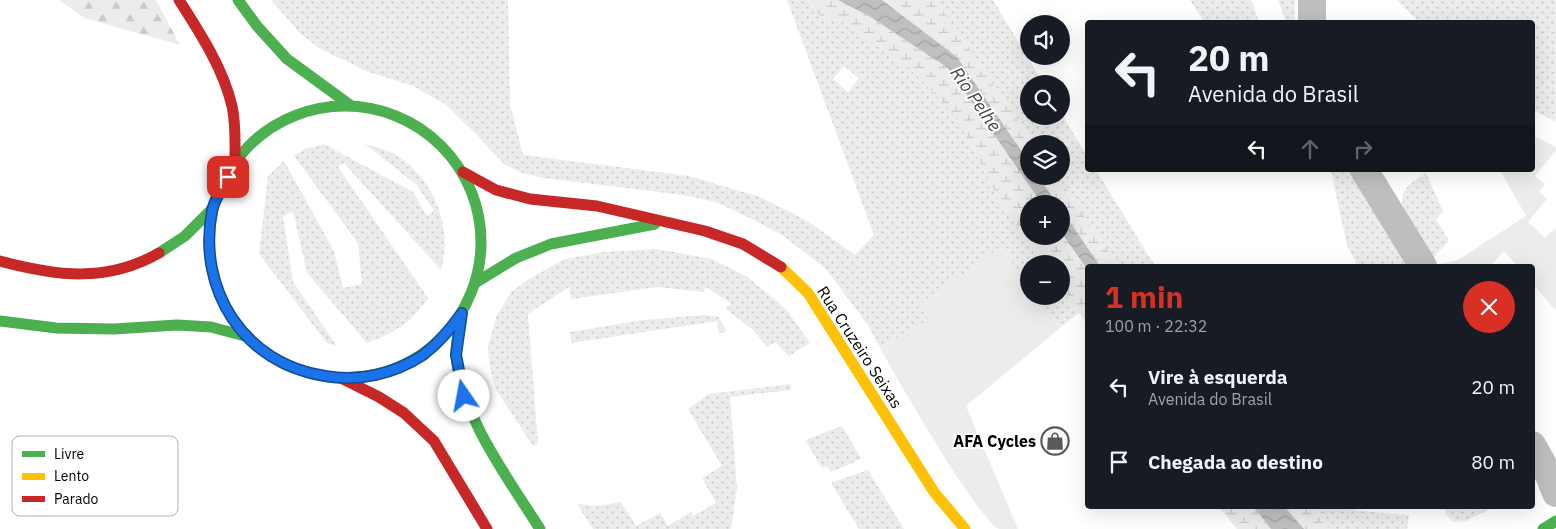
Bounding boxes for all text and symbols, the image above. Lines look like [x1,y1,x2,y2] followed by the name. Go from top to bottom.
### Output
[1020,15,1070,305] map controls
[1020,15,1070,65] button: sound
[1188,35,1270,81] text: 20 m
[1105,40,1170,105] icon: left
[945,62,1007,136] water label: Rio Pelhe
[1020,75,1070,125] button: search
[1188,79,1359,108] text: Avenida do Brasil
[1020,135,1070,185] button: layers
[1243,135,1271,163] icon: left
[1296,135,1324,163] icon: ahead
[1349,135,1377,163] icon: right
[207,156,249,198] pin
[214,163,242,191] icon: arrive
[1020,195,1070,245] button: +
[1020,255,1070,305] button: −
[1105,277,1183,316] text: 1 min
[1463,281,1515,333] button: close
[813,282,907,412] street label: Rua Cruzeiro Seixas
[1105,316,1207,336] text: 100 m · 22:32
[1148,365,1288,389] text: Vire à esquerda
[437,369,489,421] position arrow
[1105,373,1133,401] icon: left
[1471,375,1515,399] text: 20 m
[1148,389,1272,409] text: Avenida do Brasil
[1040,426,1070,456] shop icon: AFA Cycles
[953,431,1036,451] place label: AFA Cycles
[12,436,178,516] legend
[54,445,84,463] text: Livre
[1105,448,1133,476] icon: arrive
[1148,450,1323,474] text: Chegada ao destino
[1471,450,1515,474] text: 80 m
[54,467,89,485] text: Lento
[54,490,98,508] text: Parado

